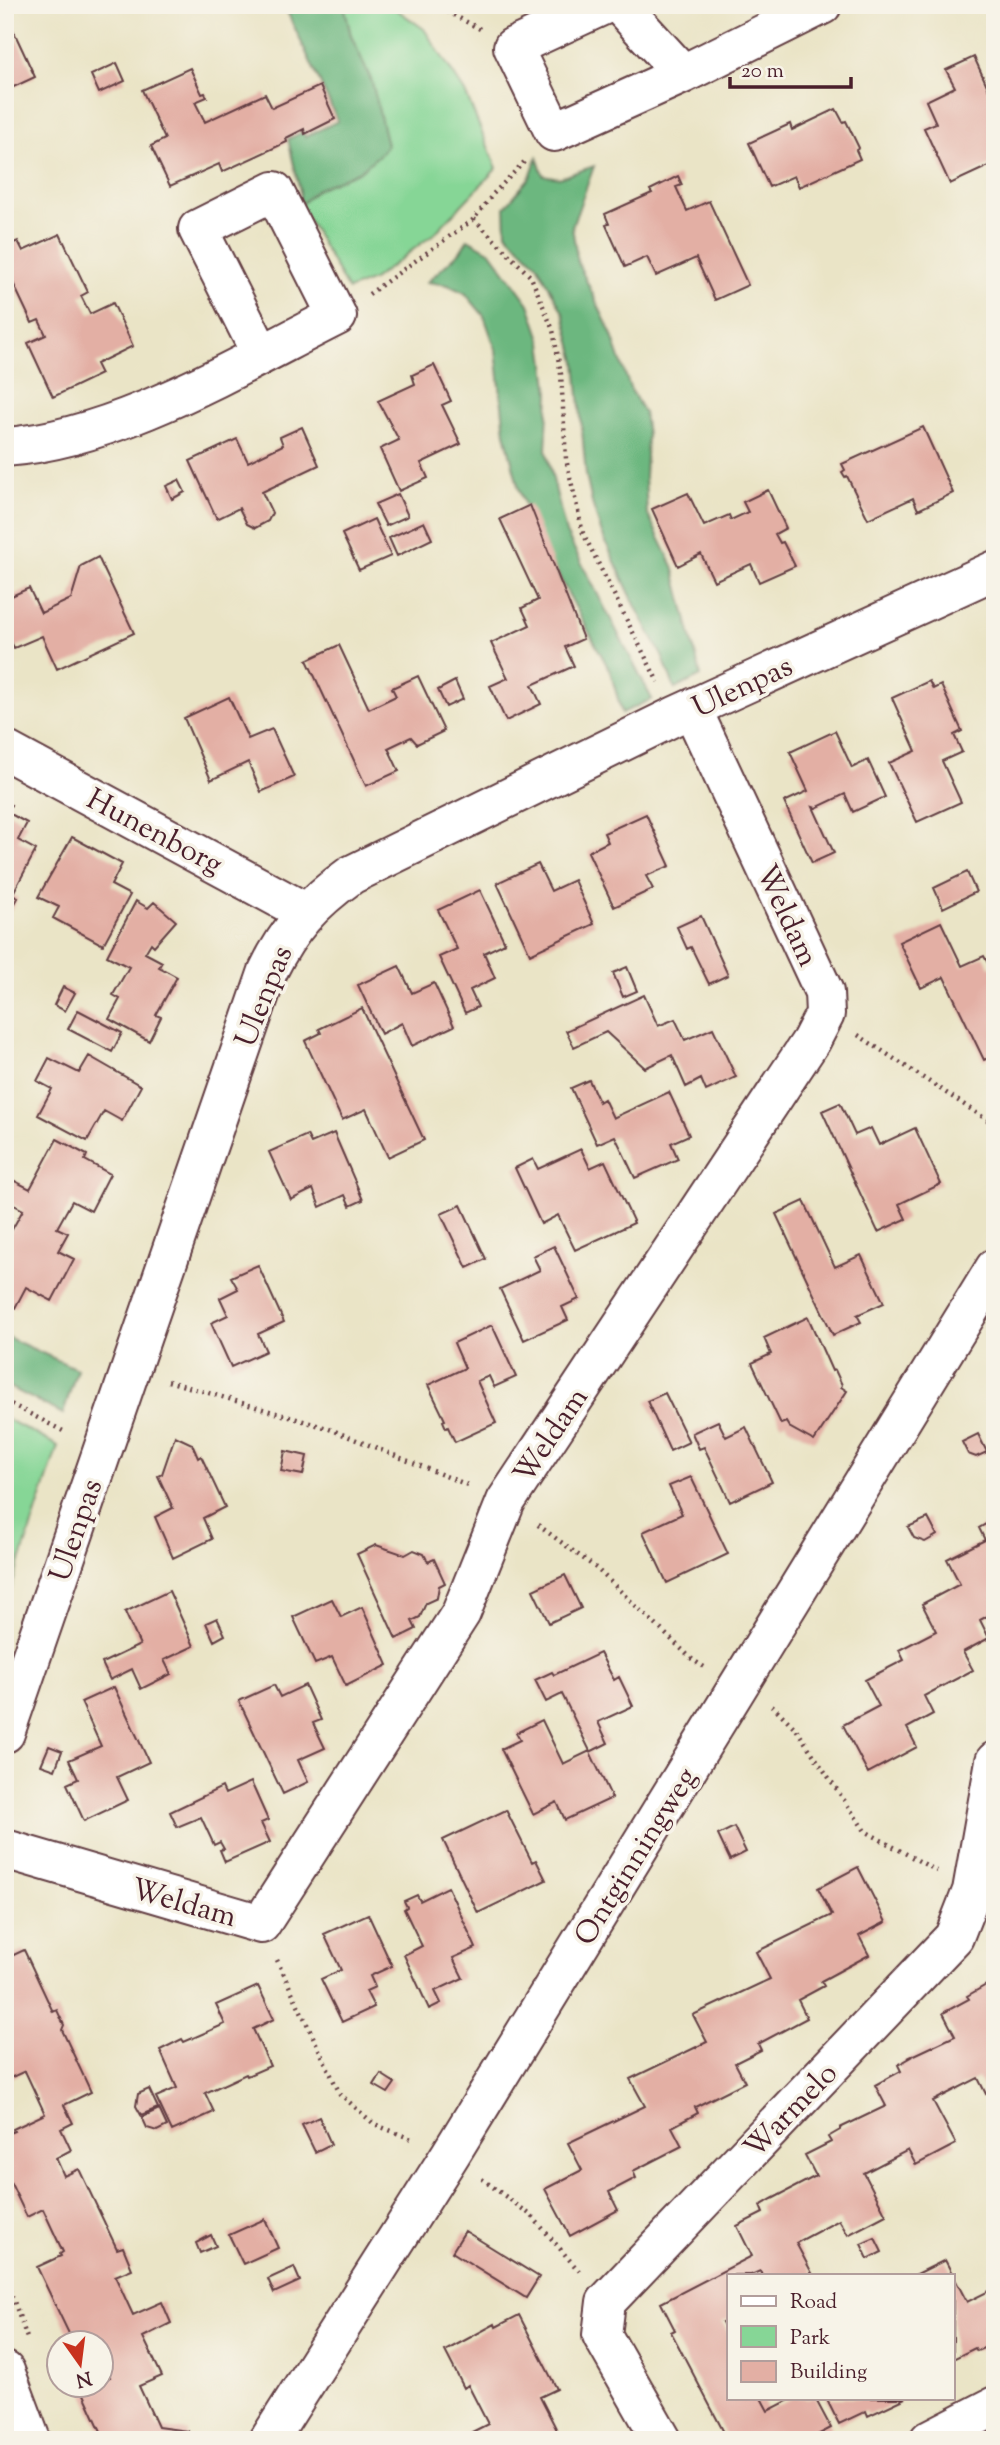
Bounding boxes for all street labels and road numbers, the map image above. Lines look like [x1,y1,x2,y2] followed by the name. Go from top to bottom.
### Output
[686,646,800,730] street label: Ulenpas
[78,779,230,887] street label: Hunenborg
[743,858,828,974] street label: Weldam
[225,940,305,1054] street label: Ulenpas
[504,1380,600,1493] street label: Weldam
[40,1474,115,1588] street label: Ulenpas
[565,1760,709,1955] street label: Ontginningweg
[126,1869,241,1940] street label: Weldam
[735,2054,849,2169] street label: Warmelo

